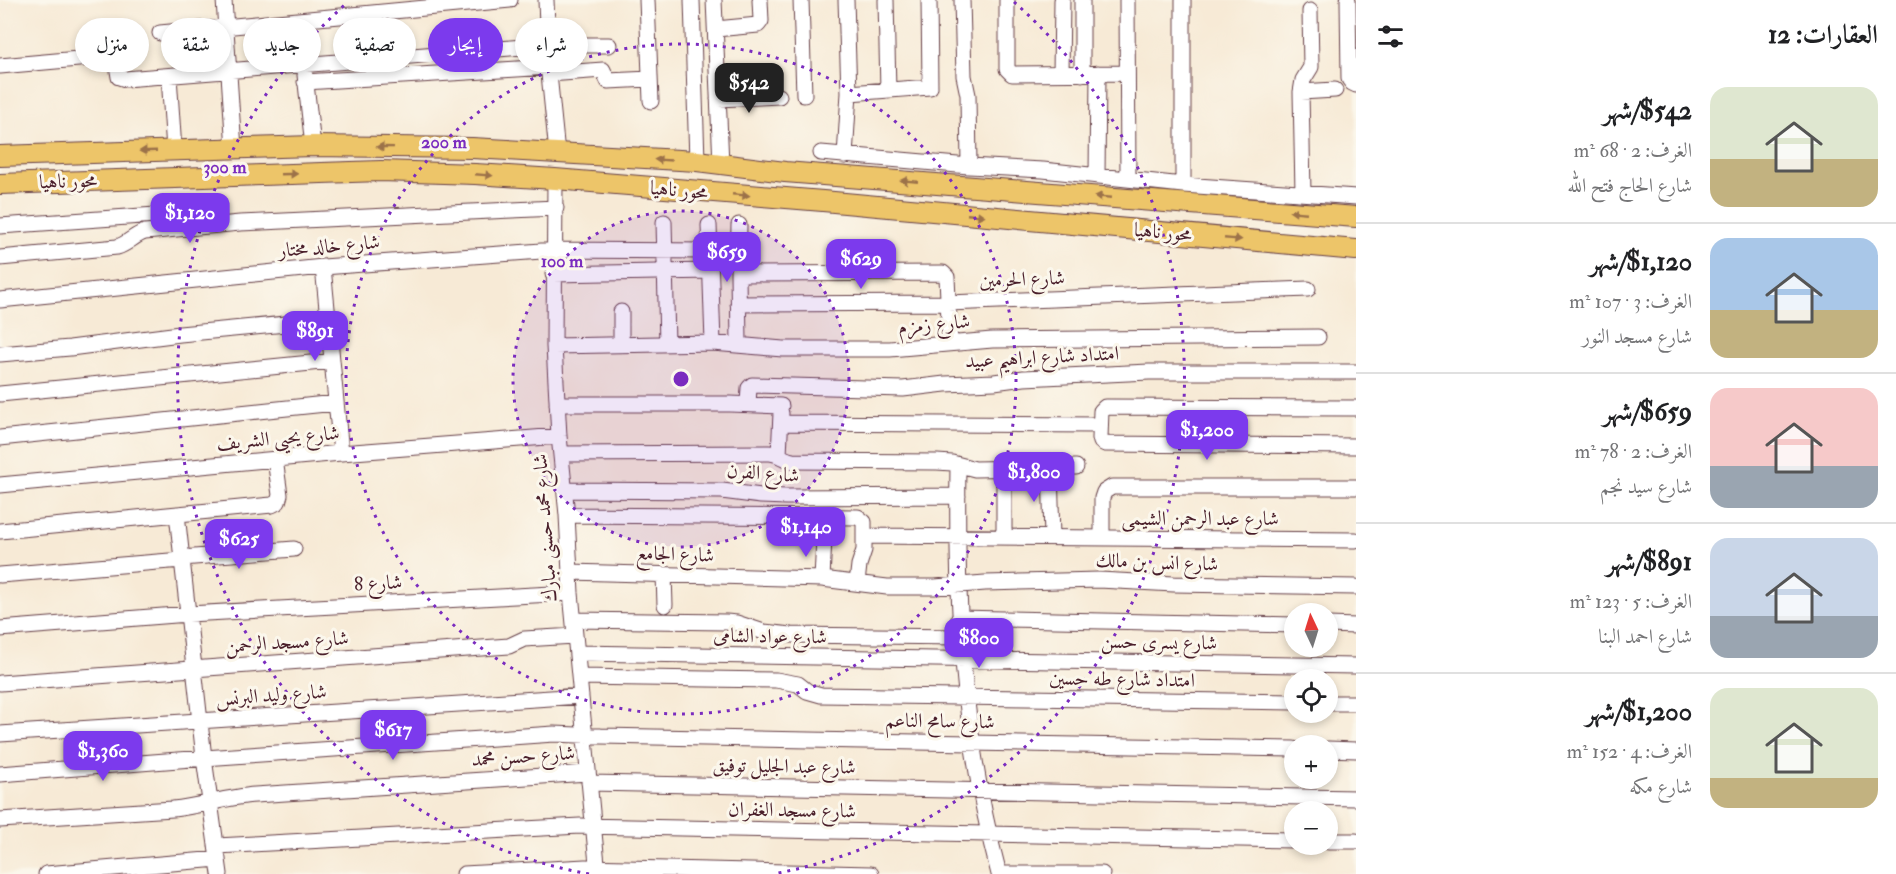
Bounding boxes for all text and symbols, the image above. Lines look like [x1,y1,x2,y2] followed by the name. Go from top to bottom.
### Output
[75,18,149,72] chip: منزل
[161,18,231,72] chip: شقة
[243,18,321,72] chip: جديد
[333,18,416,72] chip: تصفية
[428,18,503,72] chip: إيجار
[515,18,588,72] chip: شراء
[1768,19,1878,51] text: العقارات: 12
[1374,20,1407,53] icon: filters
[713,63,785,114] pin: $542
[729,70,769,95] text: $542
[1603,95,1692,127] text: $542/شهر
[1758,111,1830,183] icon: home
[421,131,468,154] text: 200 m
[1574,138,1692,163] text: الغرف: 2 · 68 m²
[375,142,394,152] one-way arrow
[138,147,157,156] one-way arrow
[654,155,673,164] one-way arrow
[203,156,248,179] text: 300 m
[39,167,97,195] street label: محور ناهيا
[280,169,299,179] one-way arrow
[475,170,494,179] one-way arrow
[1567,173,1692,198] text: شارع الحاج فتح الله
[649,175,709,205] street label: محور ناهيا
[899,176,918,186] one-way arrow
[732,190,751,200] one-way arrow
[1094,192,1113,202] one-way arrow
[141,193,239,244] pin: $1,120
[165,200,215,225] text: $1,120
[1288,207,1307,217] one-way arrow
[967,210,986,220] one-way arrow
[1133,217,1193,247] street label: محور ناهيا
[275,229,381,268] street label: شارع خالد مختار
[691,232,763,283] pin: $659
[1223,234,1242,244] one-way arrow
[707,239,747,264] text: $659
[825,239,897,290] pin: $629
[840,246,882,271] text: $629
[1589,246,1692,278] text: $1,120/شهر
[541,250,584,273] text: 100 m
[1758,262,1830,334] icon: home
[979,265,1065,298] street label: شارع الحرمين
[1569,289,1692,314] text: الغرف: 3 · 107 m²
[897,308,972,345] street label: شارع زمزم
[279,311,351,362] pin: $891
[296,318,334,343] text: $891
[1582,324,1692,349] text: شارع مسجد النور
[964,340,1120,381] street label: امتداد شارع ابراهيم عبيد
[671,369,691,389] centre of rings
[1603,396,1692,428] text: $659/شهر
[1158,410,1256,461] pin: $1,200
[1758,412,1830,484] icon: home
[1180,417,1234,442] text: $1,200
[215,420,341,461] street label: شارع يحيى الشريف
[1575,439,1692,464] text: الغرف: 2 · 78 m²
[985,452,1083,503] pin: $1,800
[527,453,568,603] street label: شارع محمد حسنى مبارك
[726,458,800,493] street label: شارع الفرن
[1007,459,1061,484] text: $1,800
[1600,474,1692,499] text: شارع سيد نجم
[1121,506,1279,536] street label: شارع عبد الرحمن الشيمى
[757,507,855,558] pin: $1,140
[780,514,832,539] text: $1,140
[203,519,275,570] pin: $625
[219,526,259,551] text: $625
[635,540,714,573] street label: شارع الجامع
[1606,546,1692,578] text: $891/شهر
[1095,547,1219,582] street label: شارع انس بن مالك
[1758,562,1830,634] icon: home
[353,569,403,602] street label: شارع 8
[1570,589,1692,614] text: الغرف: 5 · 123 m²
[1284,603,1338,657] north arrow
[1284,603,1338,855] map controls
[943,618,1015,669] pin: $800
[713,623,827,654] street label: شارع عواد الشامى
[1598,624,1692,649] text: شارع احمد البنا
[224,625,350,664] street label: شارع مسجد الرحمن
[958,625,1000,650] text: $800
[1100,628,1217,661] street label: شارع يسرى حسن
[1049,665,1195,698] street label: امتداد شارع طه حسين
[1284,669,1338,723] button: locate
[215,679,328,716] street label: شارع وليد البرنس
[1585,696,1692,728] text: $1,200/شهر
[885,708,995,740] street label: شارع سامح الناعم
[357,710,429,761] pin: $617
[1758,712,1830,784] icon: home
[374,717,412,742] text: $617
[54,731,152,782] pin: $1,360
[1284,735,1338,789] button: +
[77,738,129,763] text: $1,360
[1567,739,1692,764] text: الغرف: 4 · 152 m²
[470,740,576,777] street label: شارع حسن محمد
[712,752,856,785] street label: شارع عبد الجليل توفيق
[1629,774,1692,799] text: شارع مكه
[728,796,856,829] street label: شارع مسجد الغفران
[1284,801,1338,855] button: −

